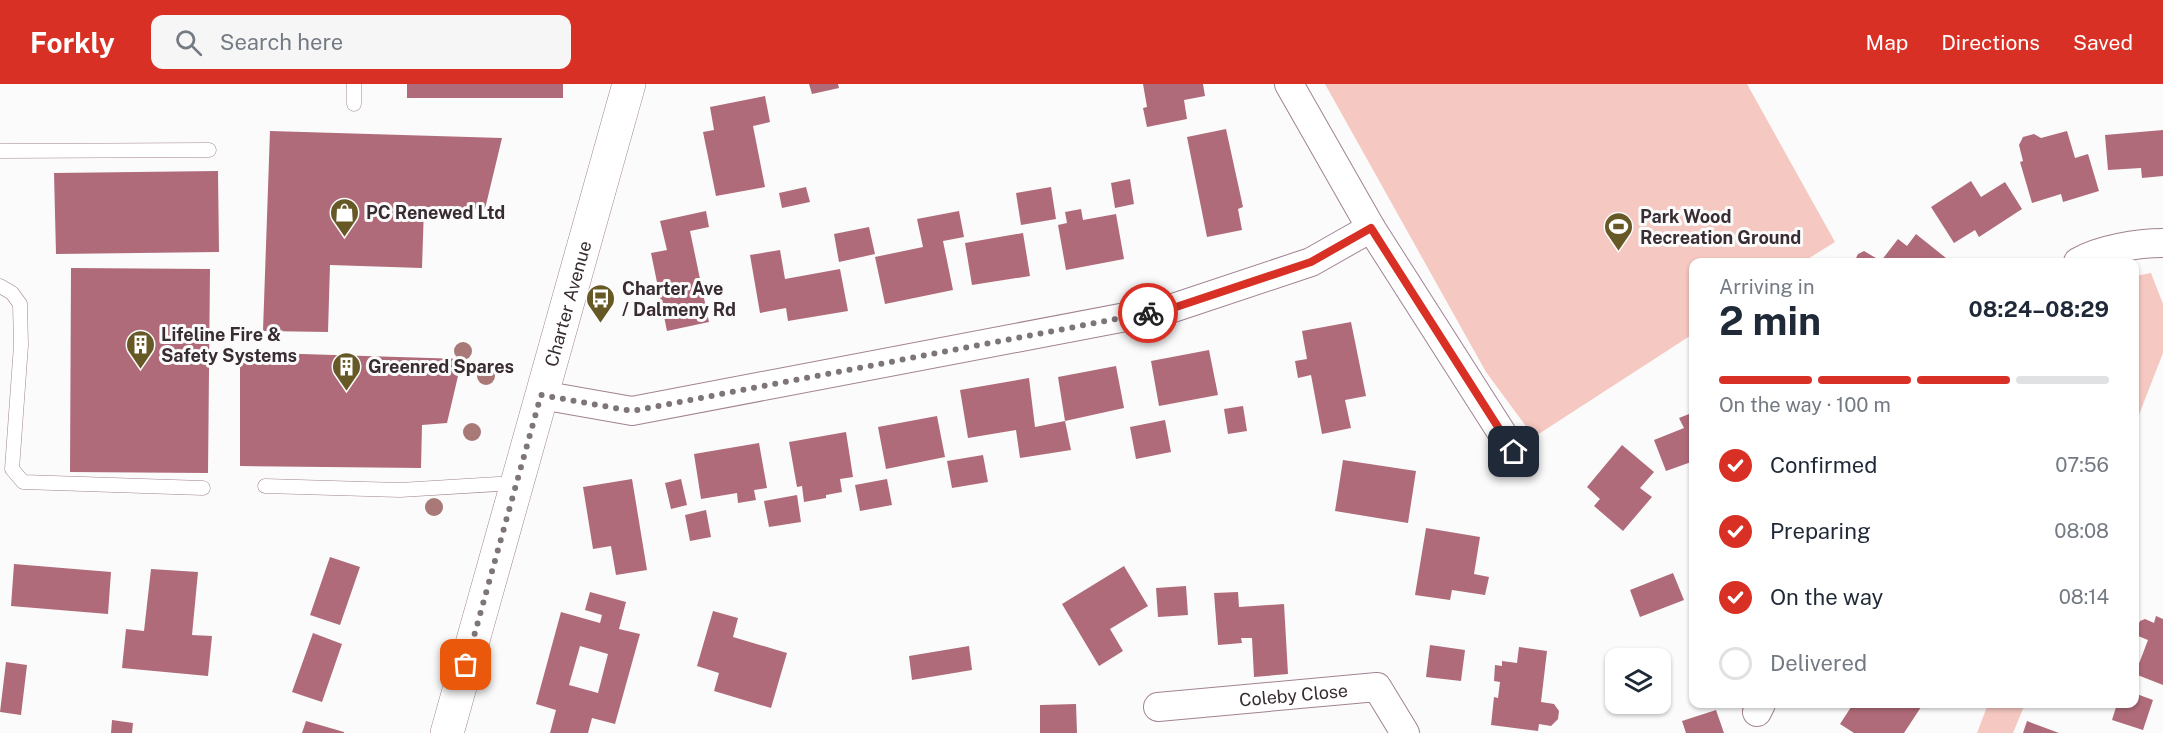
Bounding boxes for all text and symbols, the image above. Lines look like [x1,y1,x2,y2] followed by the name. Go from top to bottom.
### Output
[151,15,571,69] search box
[30,26,115,59] text: Forkly
[172,26,205,59] icon: search
[220,29,343,55] text: Search here
[1866,30,1908,55] text: Map
[1941,30,2040,55] text: Directions
[2073,30,2133,55] text: Saved
[329,196,361,238] shop icon: PC Renewed Ltd
[366,202,505,223] place label: PC Renewed Ltd
[1640,206,1801,248] place label: Park Wood Recreation Ground
[1603,210,1635,252] sports icon: Park Wood Recreation Ground
[540,238,595,369] street label: Charter Avenue
[1719,275,1814,299] text: Arriving in
[622,278,736,320] place label: Charter Ave / Dalmeny Rd
[585,282,617,324] bus stop icon: Charter Ave / Dalmeny Rd
[1118,283,1178,343] courier
[1969,296,2109,322] text: 08:24–08:29
[1132,297,1165,330] icon: bike
[1719,298,1821,344] text: 2 min
[161,324,297,366] place label: Lifeline Fire & Safety Systems
[124,328,156,370] building icon: Lifeline Fire & Safety Systems
[331,350,363,392] building icon: Greenred Spares
[368,356,514,377] place label: Greenred Spares
[1719,393,1891,417] text: On the way · 100 m
[1488,426,1539,477] pin
[1497,435,1530,468] icon: home
[1719,449,1752,482] icon: check
[1770,452,1877,478] text: Confirmed
[2055,453,2109,477] text: 07:56
[1719,515,1752,548] icon: check
[1770,518,1871,544] text: Preparing
[2054,519,2109,543] text: 08:08
[1719,581,1752,614] icon: check
[1770,584,1883,610] text: On the way
[2059,585,2109,609] text: 08:14
[440,639,491,690] pin
[449,648,482,681] icon: bag
[1605,648,1671,714] map controls
[1605,648,1671,714] button: layers
[1770,650,1867,676] text: Delivered
[1238,679,1349,710] street label: Coleby Close

